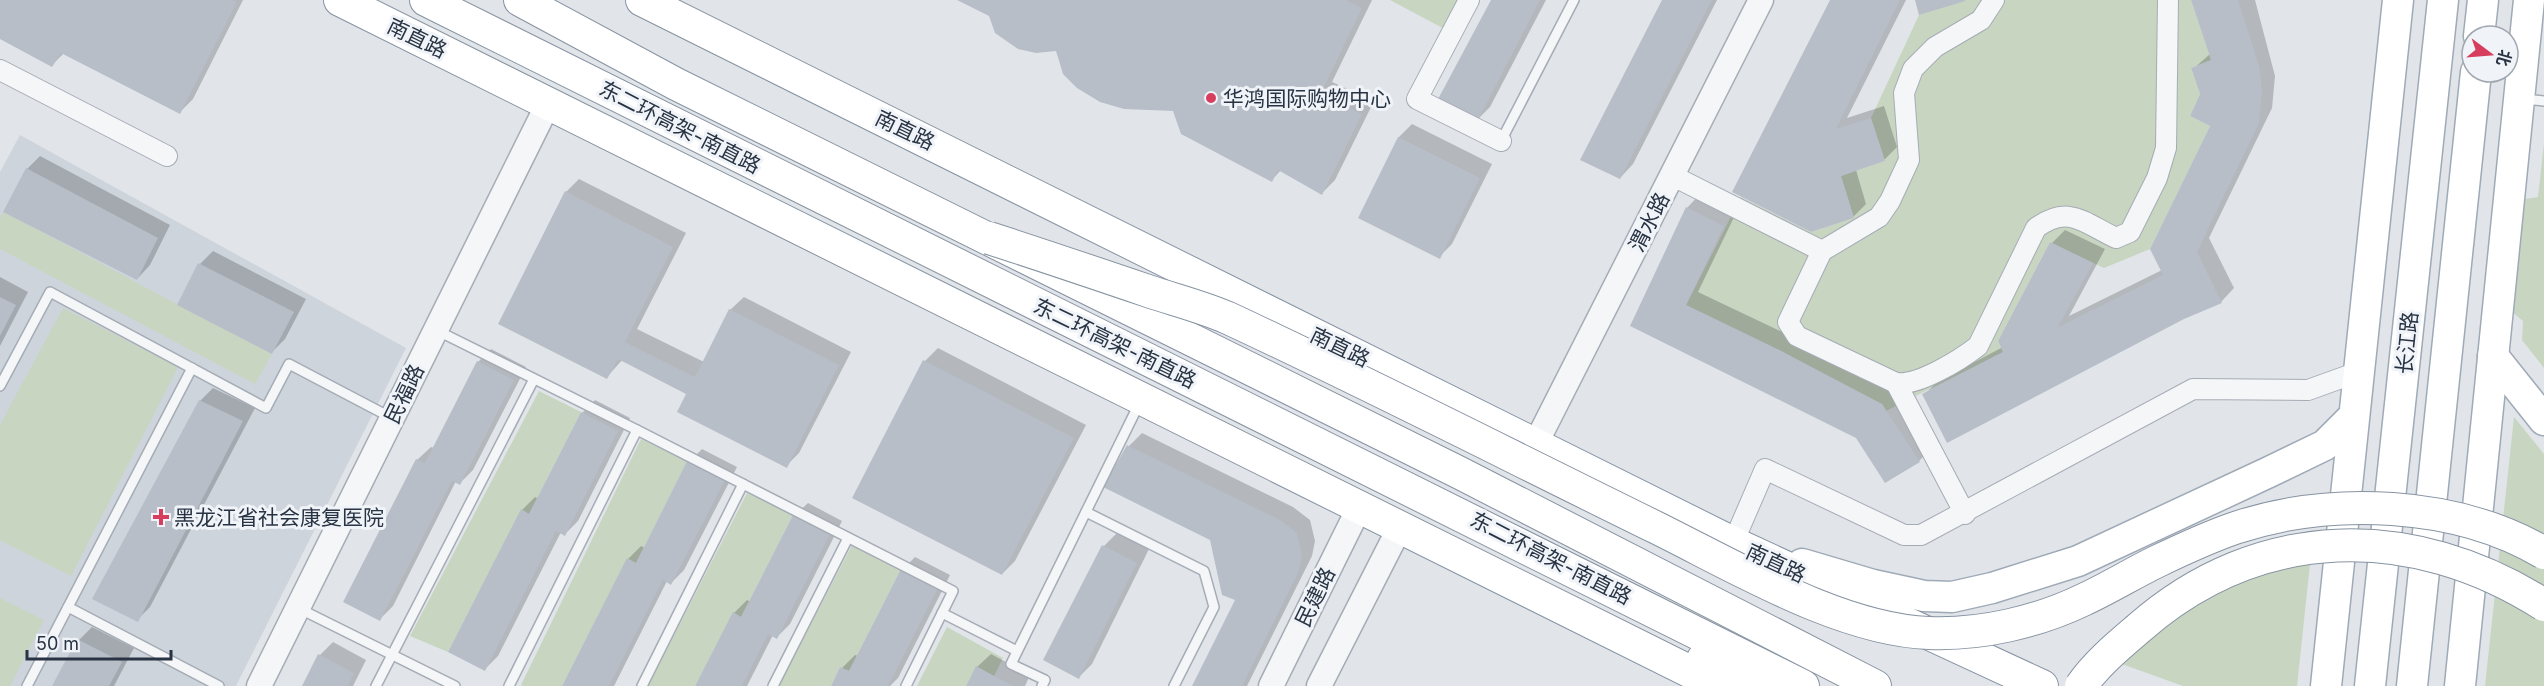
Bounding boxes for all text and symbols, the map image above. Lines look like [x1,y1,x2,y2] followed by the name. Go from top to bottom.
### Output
[383,13,451,63] street label: 南直路
[2460,24,2520,84] north arrow
[2493,48,2516,69] text: 北
[595,76,765,178] street label: 东二环高架-南直路
[1223,86,1391,111] place label: 华鸿国际购物中心
[1204,91,1218,105] marker: 华鸿国际购物中心
[871,105,939,155] street label: 南直路
[1624,188,1674,256] street label: 渭水路
[1030,293,1200,393] street label: 东二环高架-南直路
[2391,310,2423,376] street label: 长江路
[1306,322,1374,372] street label: 南直路
[379,360,429,428] street label: 民福路
[174,505,384,530] place label: 黑龙江省社会康复医院
[1466,507,1636,609] street label: 东二环高架-南直路
[152,508,170,526] marker: 黑龙江省社会康复医院
[1742,538,1810,588] street label: 南直路
[1290,563,1340,631] street label: 民建路
[27,623,171,661] scale bar
[36,633,79,654] text: 50 m

